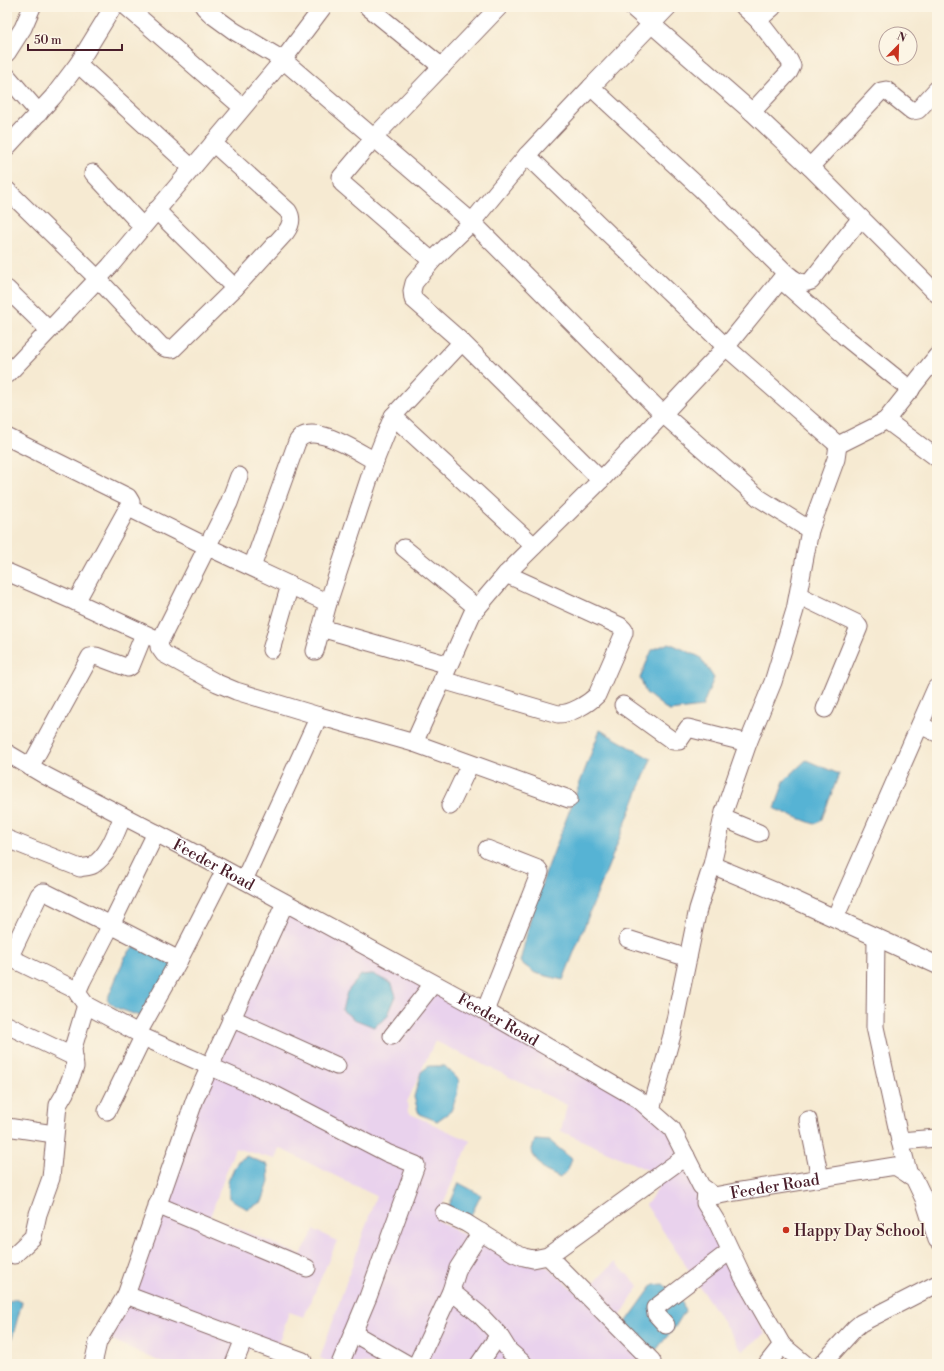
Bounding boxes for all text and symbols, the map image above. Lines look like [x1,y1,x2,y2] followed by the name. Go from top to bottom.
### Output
[28,26,122,52] scale bar
[878,26,918,66] north arrow
[895,30,909,46] text: N
[34,33,62,48] text: 50 m
[169,835,258,895] street label: Feeder Road
[454,989,542,1051] street label: Feeder Road
[728,1169,821,1204] street label: Feeder Road
[794,1221,925,1241] place label: Happy Day School
[781,1225,791,1235] marker: Happy Day School

